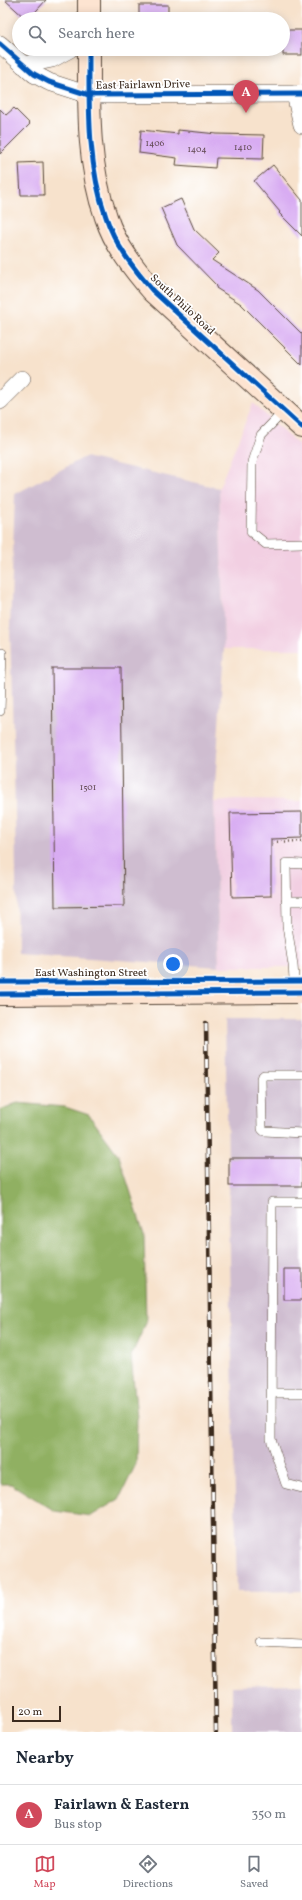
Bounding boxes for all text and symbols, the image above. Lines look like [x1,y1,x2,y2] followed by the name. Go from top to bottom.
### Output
[12,12,290,56] search box
[26,23,48,45] icon: search
[58,24,135,45] text: Search here
[96,77,190,94] street label: East Fairlawn Drive
[233,80,259,113] pin: A
[146,137,165,150] house number: 1406
[234,141,252,154] house number: 1410
[187,143,207,156] house number: 1404
[146,271,218,339] street label: South Philo Road
[80,781,96,794] house number: 1501
[163,954,183,974] your location
[35,966,147,981] street label: East Washington Street
[12,1704,61,1723] scale bar
[18,1705,42,1720] text: 20 m
[16,1747,74,1770] text: Nearby
[54,1795,189,1816] text: Fairlawn & Eastern
[24,1806,34,1824] text: A
[251,1806,286,1824] text: 350 m
[54,1816,102,1834] text: Bus stop
[34,1853,56,1892] tab: Map
[123,1853,173,1892] tab: Directions
[240,1853,268,1892] tab: Saved

